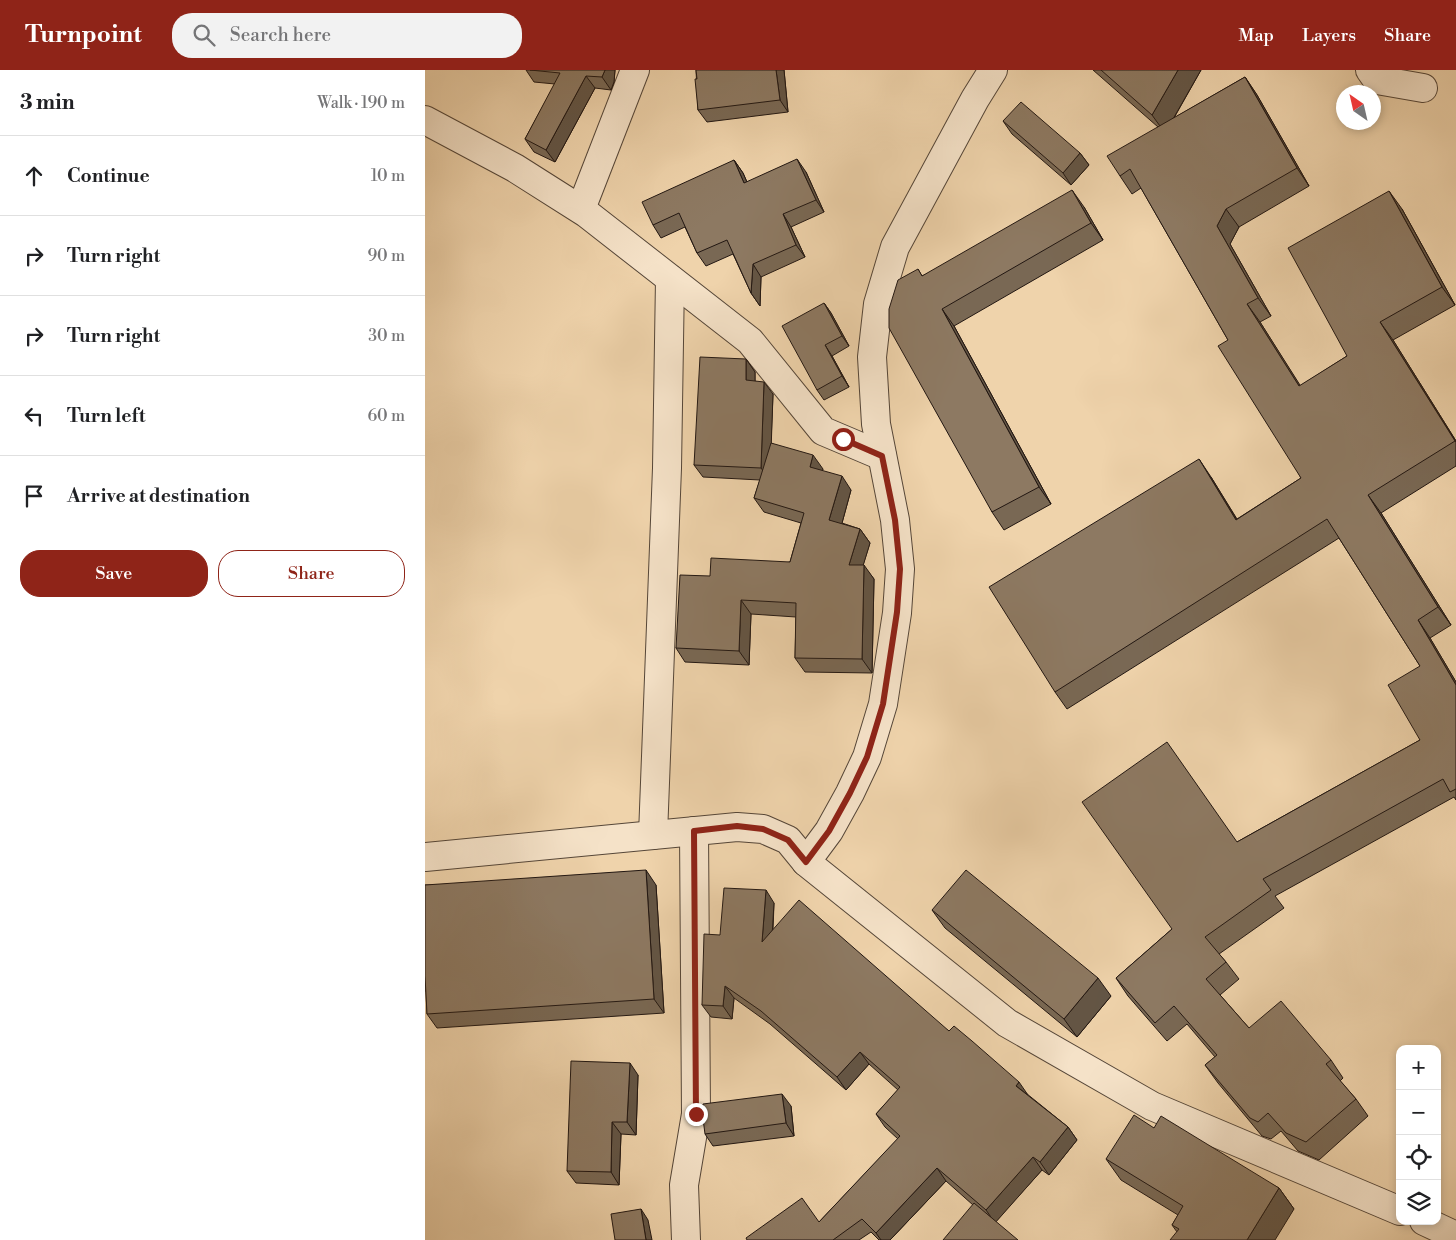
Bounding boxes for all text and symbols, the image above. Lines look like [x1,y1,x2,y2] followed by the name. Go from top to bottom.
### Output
[172,13,522,58] search box
[25,20,142,50] text: Turnpoint
[190,21,218,49] icon: search
[230,23,331,47] text: Search here
[1239,24,1274,47] text: Map
[1302,24,1356,47] text: Layers
[1384,24,1431,47] text: Share
[1336,85,1381,130] north arrow
[20,90,75,116] text: 3 min
[317,93,405,113] text: Walk · 190 m
[20,162,48,190] icon: ahead
[67,164,150,188] text: Continue
[371,166,405,186] text: 10 m
[20,242,48,270] icon: right
[67,244,160,268] text: Turn right
[367,246,405,266] text: 90 m
[20,322,48,350] icon: right
[67,324,160,348] text: Turn right
[368,326,405,346] text: 30 m
[20,402,48,430] icon: left
[67,404,146,428] text: Turn left
[367,406,405,426] text: 60 m
[832,428,855,451] route start
[20,482,48,510] icon: arrive
[67,484,250,508] text: Arrive at destination
[20,550,208,597] button: Save
[218,550,405,597] button: Share
[1396,1045,1441,1225] map controls
[1396,1045,1441,1090] button: +
[1396,1090,1441,1135] button: −
[685,1103,708,1126] route end
[1396,1135,1441,1180] button: locate
[1396,1180,1441,1225] button: layers

